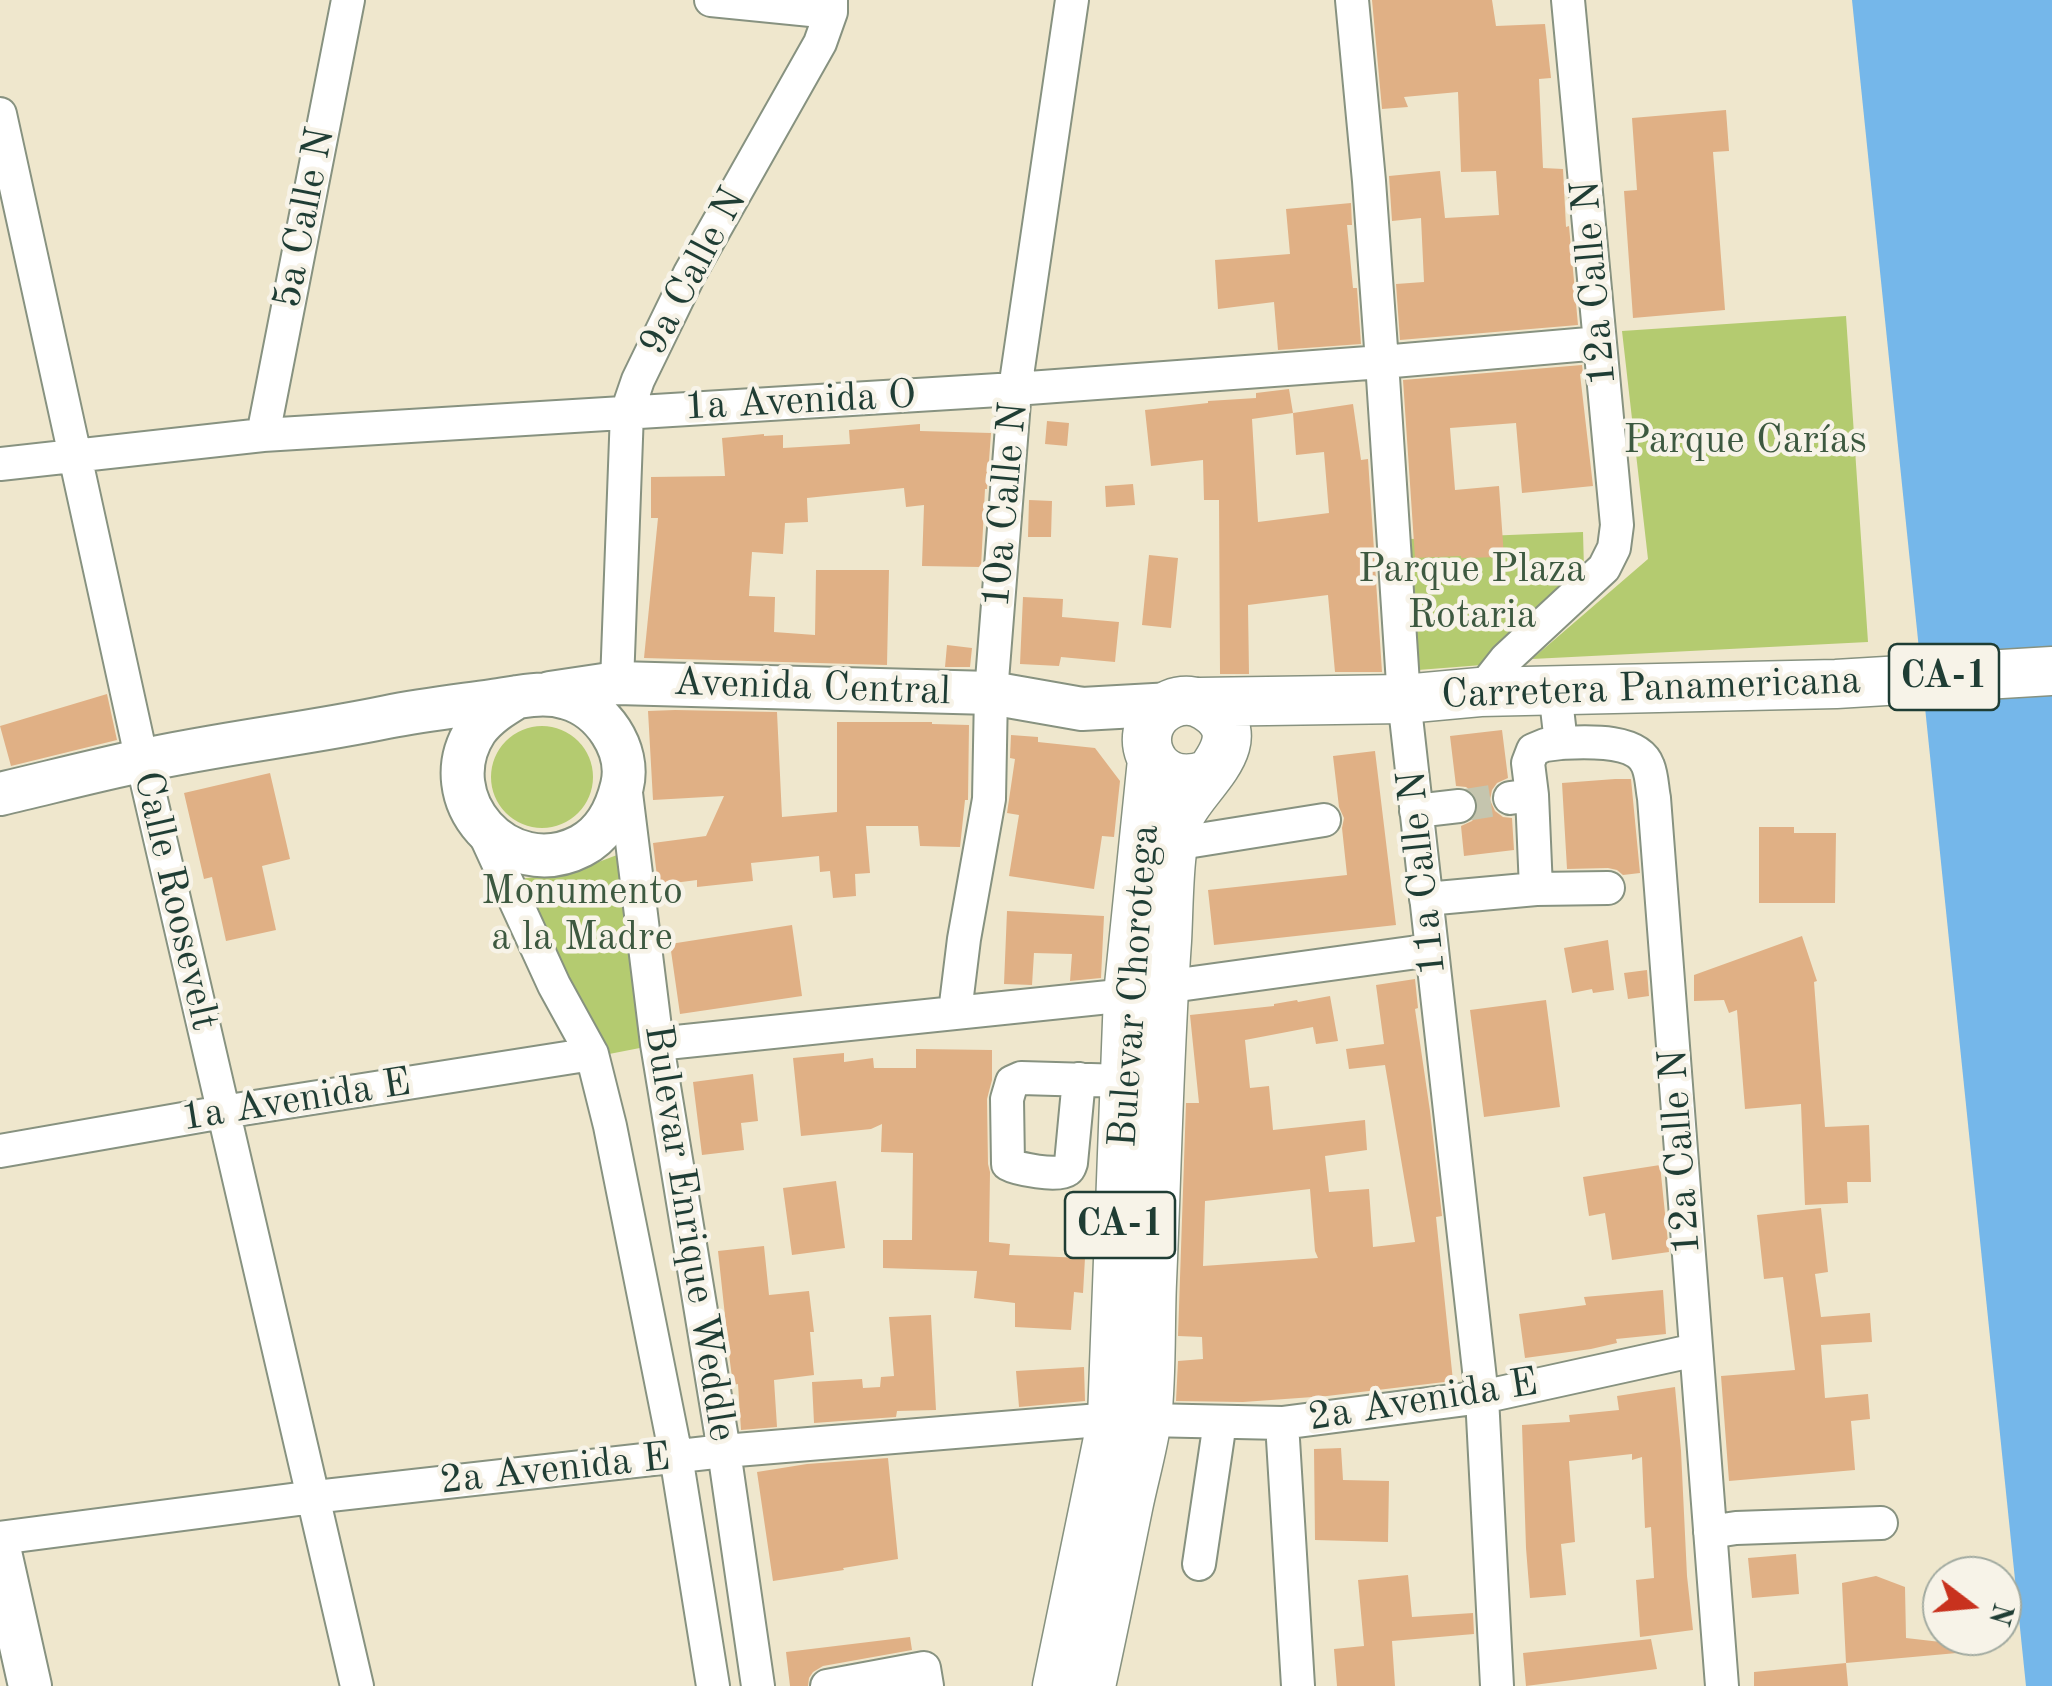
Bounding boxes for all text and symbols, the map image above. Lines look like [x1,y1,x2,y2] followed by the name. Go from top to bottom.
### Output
[264,124,346,312] street label: 5a Calle N
[1562,178,1628,388] street label: 12a Calle N
[630,180,758,364] street label: 9a Calle N
[683,372,917,432] street label: 1a Avenida O
[973,400,1039,610] street label: 10a Calle N
[1623,418,1867,466] park label: Parque Carías
[1358,547,1586,641] park label: Parque Plaza Rotaria
[1889,644,1999,710] road number: CA-1
[1440,658,1862,720] street label: Carretera Panamericana
[672,659,952,717] street label: Avenida Central
[122,767,228,1035] street label: Calle Roosevelt
[1388,768,1458,978] street label: 11a Calle N
[1100,823,1170,1149] street label: Bulevar Chorotega
[481,869,683,963] park label: Monumento a la Madre
[632,1021,746,1445] street label: Bulevar Enrique Weddle
[1650,1048,1712,1256] street label: 12a Calle N
[178,1059,414,1143] street label: 1a Avenida E
[1065,1192,1175,1258] road number: CA-1
[1305,1359,1541,1443] street label: 2a Avenida E
[437,1434,673,1506] street label: 2a Avenida E
[1922,1556,2022,1656] north arrow
[1983,1600,2015,1628] text: N

